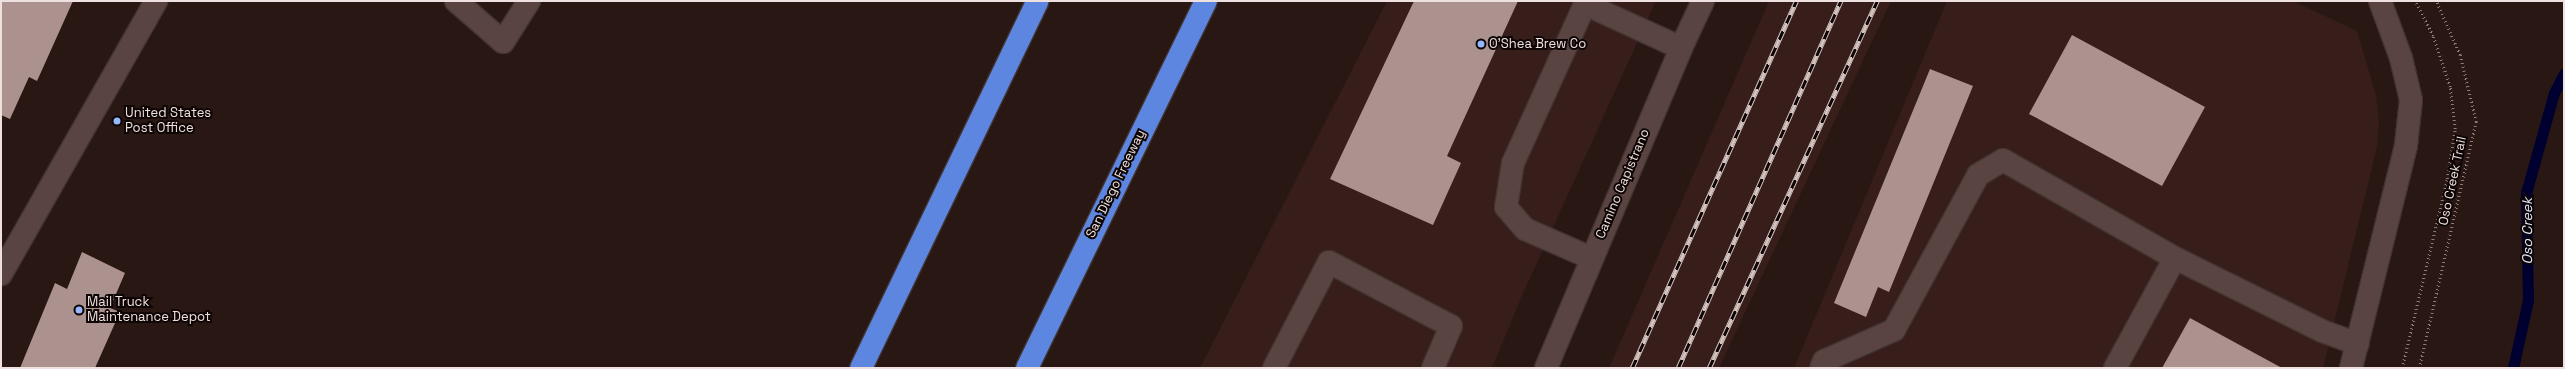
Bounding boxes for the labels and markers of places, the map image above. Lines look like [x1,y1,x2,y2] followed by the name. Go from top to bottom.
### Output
[1489,36,1586,52] place label: O'Shea Brew Co
[1476,39,1486,49] marker: O'Shea Brew Co
[125,106,211,137] place label: United States Post Office
[112,116,122,126] marker: United States Post Office
[87,295,211,326] place label: Mail Truck Maintenance Depot
[74,305,84,315] marker: Mail Truck Maintenance Depot

